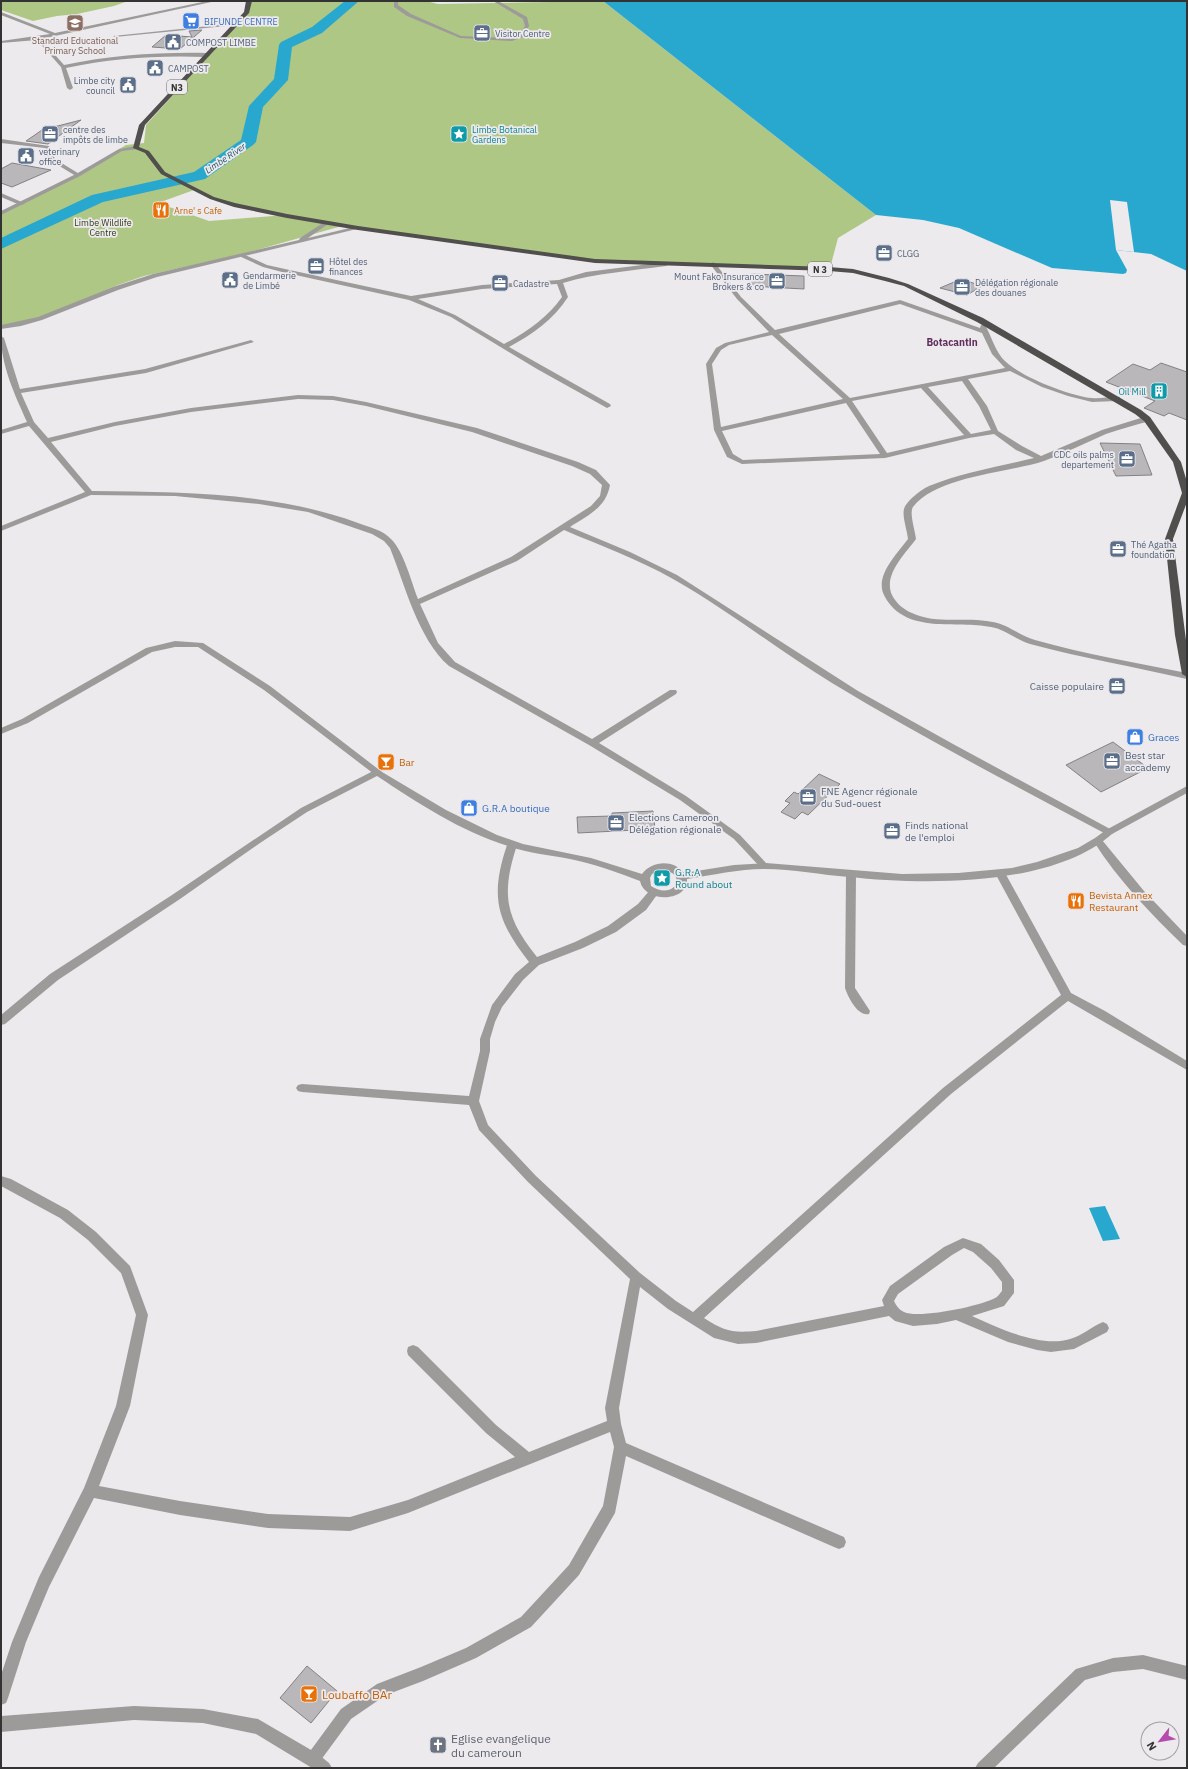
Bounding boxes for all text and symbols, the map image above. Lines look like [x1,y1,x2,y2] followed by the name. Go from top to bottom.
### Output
[181,11,201,31] supermarket icon: BIFUNDE CENTRE
[65,13,85,33] school or university icon: Standard Educational Primary School
[204,16,278,27] place label: BIFUNDE CENTRE
[472,23,492,43] office icon: Visitor Centre
[495,28,550,39] place label: Visitor Centre
[163,32,183,52] public building icon: COMPOST LIMBE
[32,35,119,56] place label: Standard Educational Primary School
[186,37,256,48] place label: COMPOST LIMBE
[145,58,165,78] public building icon: CAMPOST
[168,63,209,74] place label: CAMPOST
[74,75,116,96] place label: Limbe city council
[118,75,138,95] public building icon: Limbe city council
[167,80,187,94] road number: N3
[40,124,60,144] office icon: centre des impôts de limbe
[63,124,128,145] place label: centre des impôts de limbe
[449,124,469,144] place icon: Limbe Botanical Gardens
[472,124,537,145] place label: Limbe Botanical Gardens
[203,140,248,176] water label: Limbe River
[16,146,36,166] public building icon: veterinary office
[39,146,80,167] place label: veterinary office
[151,200,171,220] restaurant icon: Arne' s Cafe
[174,205,222,216] place label: Arne' s Cafe
[74,217,132,238] park label: Limbe Wildlife Centre
[874,243,894,263] office icon: CLGG
[897,248,919,259] place label: CLGG
[306,256,326,276] office icon: Hôtel des finances
[329,256,368,277] place label: Hôtel des finances
[808,262,832,276] road number: N 3
[220,270,240,290] public building icon: Gendarmerie de Limbé
[243,270,296,291] place label: Gendarmerie de Limbé
[674,271,764,292] place label: Mount Fako Insurance Brokers & co
[767,271,787,291] office icon: Mount Fako Insurance Brokers & co
[490,273,510,293] office icon: Cadastre
[952,277,972,297] office icon: Délégation régionale des douanes
[975,277,1058,298] place label: Délégation régionale des douanes
[513,278,549,289] place label: Cadastre
[926,336,978,349] district label: Botacantin
[1149,381,1169,401] building icon: Oil Mill
[1118,386,1147,397] place label: Oil Mill
[1054,449,1114,470] place label: CDC oils palms departement
[1117,449,1137,469] office icon: CDC oils palms departement
[1108,539,1128,559] office icon: Thé Agatha foundation
[1131,539,1177,560] place label: Thé Agatha foundation
[1107,676,1127,696] office icon: Caisse populaire
[1030,680,1104,693] place label: Caisse populaire
[1125,727,1145,747] shop icon: Graces
[1148,731,1179,744] place label: Graces
[1125,749,1171,774] place label: Best star accademy
[1102,751,1122,771] office icon: Best star accademy
[376,752,396,772] bar icon: Bar
[399,756,415,769] place label: Bar
[821,785,918,810] place label: FNE Agencr régionale du Sud-ouest
[798,787,818,807] office icon: FNE Agencr régionale du Sud-ouest
[459,798,479,818] shop icon: G.R.A boutique
[482,802,550,815] place label: G.R.A boutique
[629,811,722,836] place label: Elections Cameroon Délégation régionale
[606,813,626,833] office icon: Elections Cameroon Délégation régionale
[905,819,968,844] place label: Finds national de l'emploi
[882,821,902,841] office icon: Finds national de l'emploi
[675,866,733,891] place label: G.R.A Round about
[652,868,672,888] place icon: G.R.A Round about
[1089,889,1153,914] place label: Bevista Annex Restaurant
[1066,891,1086,911] restaurant icon: Bevista Annex Restaurant
[299,1684,319,1704] bar icon: Loubaffo BAr
[322,1687,392,1702] place label: Loubaffo BAr
[1140,1721,1180,1761] north arrow
[451,1731,551,1760] place label: Eglise evangelique du cameroun
[428,1735,448,1755] church icon: Eglise evangelique du cameroun
[1143,1739,1159,1753] text: N

